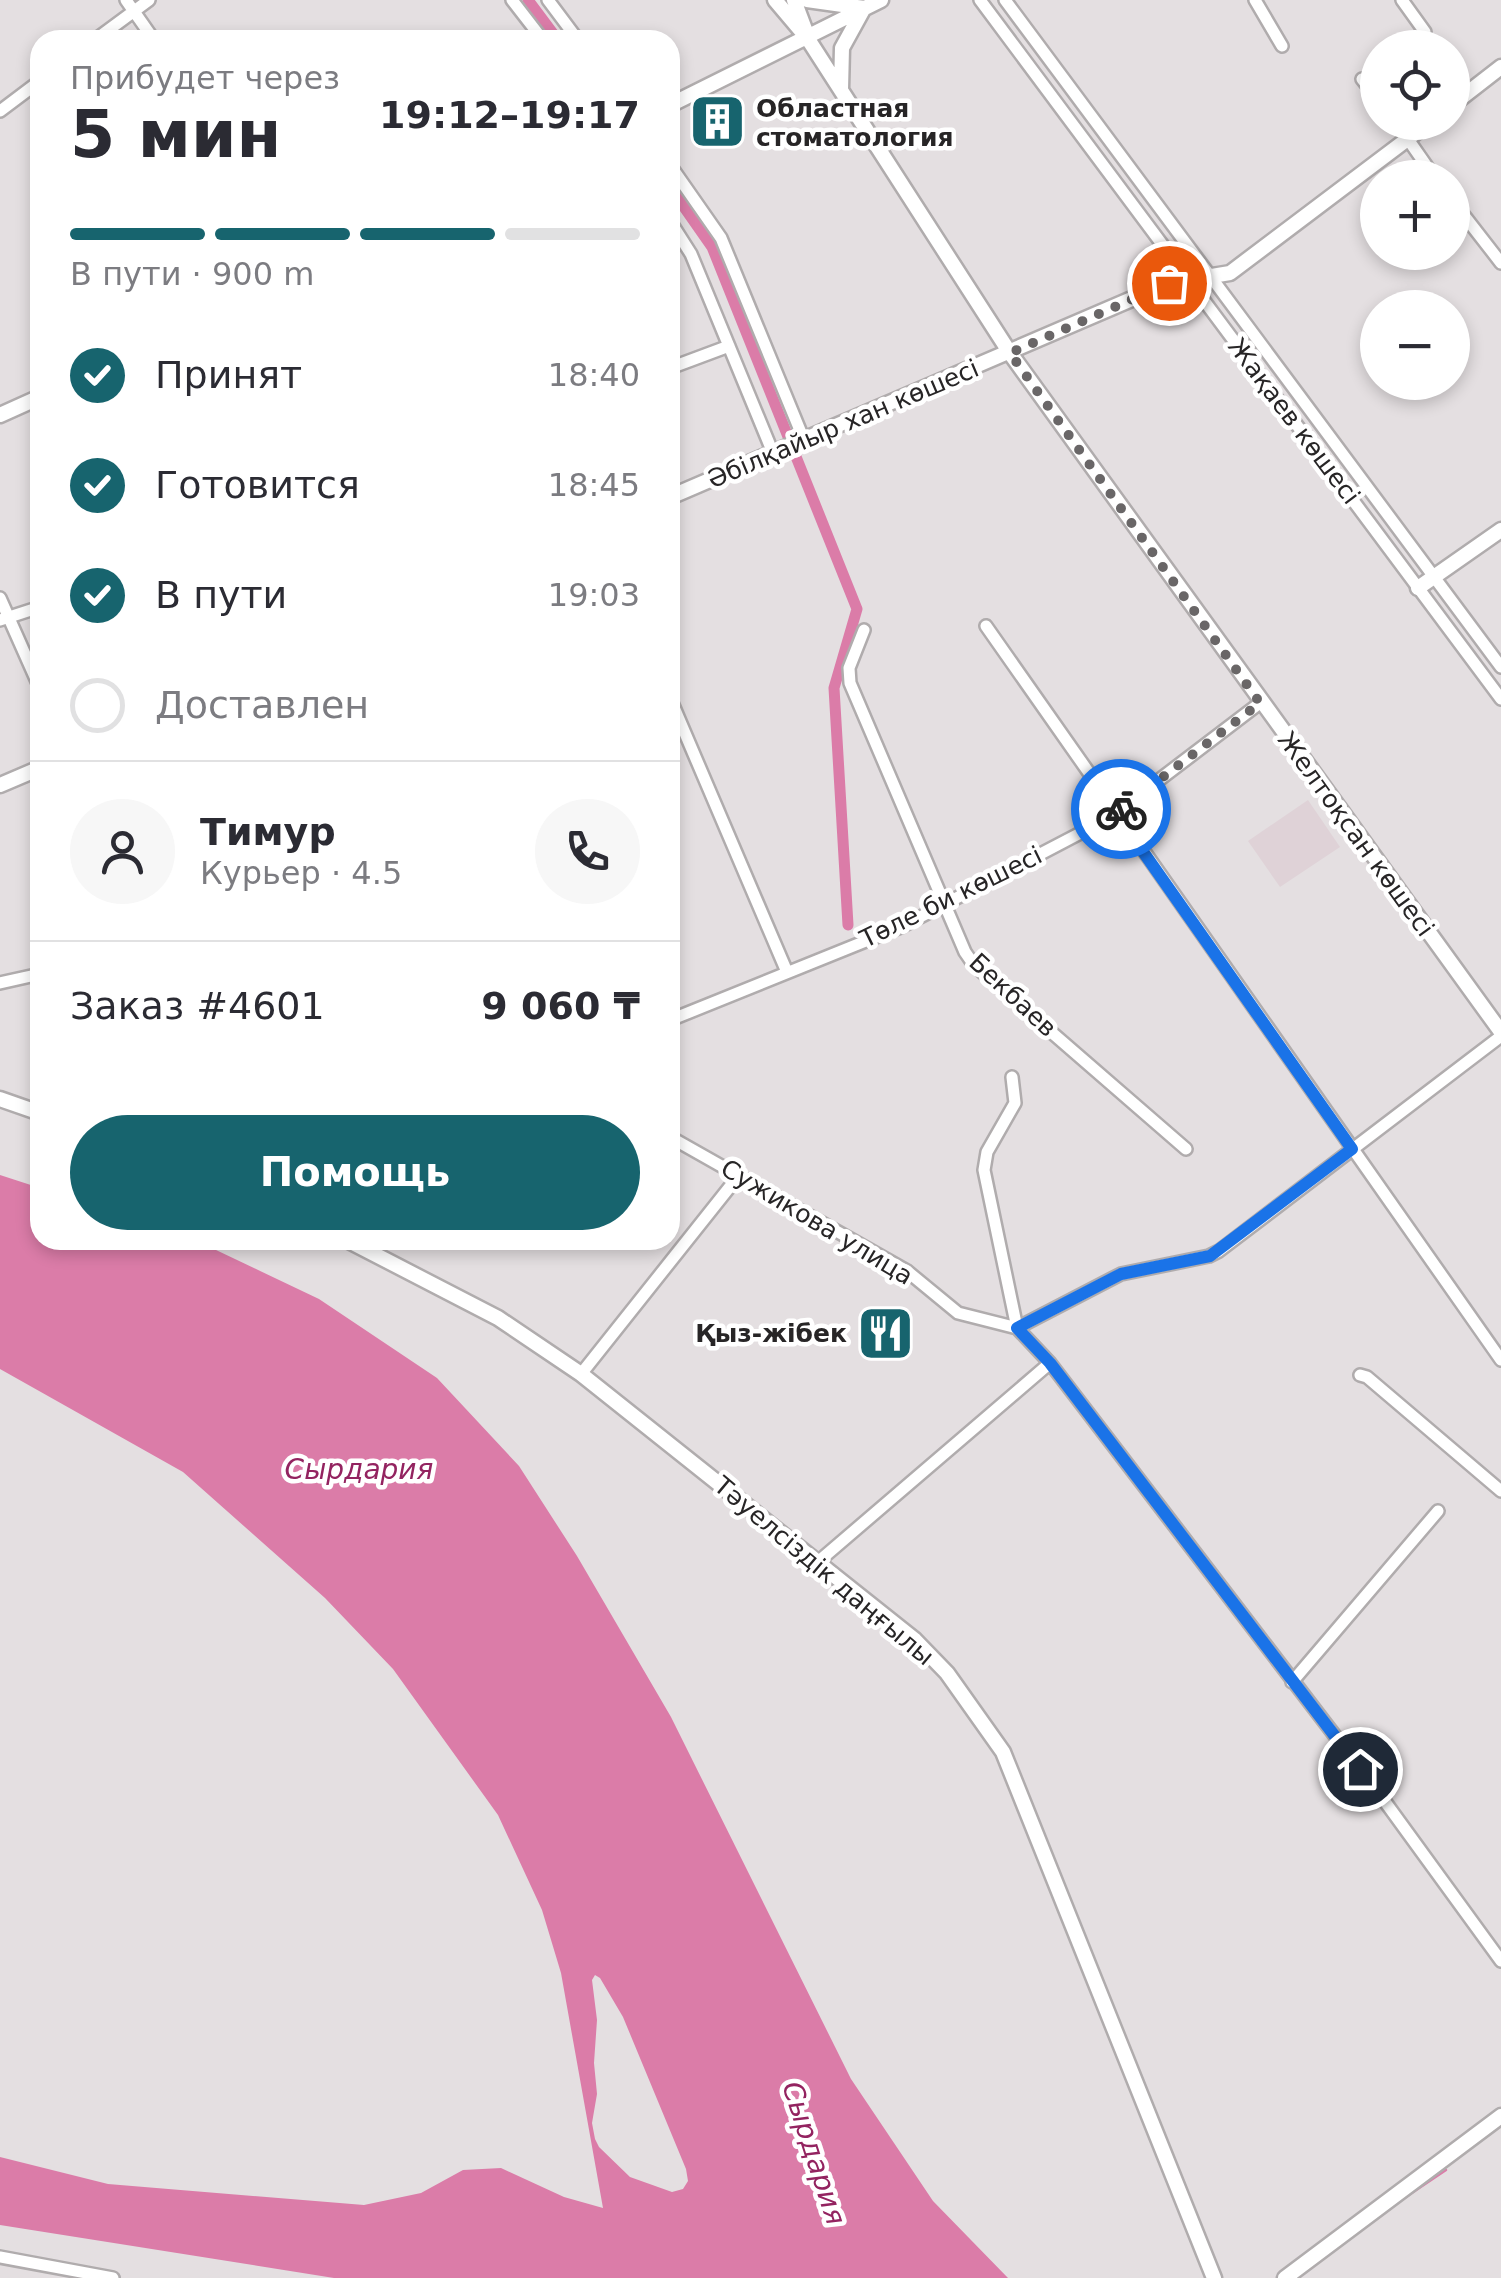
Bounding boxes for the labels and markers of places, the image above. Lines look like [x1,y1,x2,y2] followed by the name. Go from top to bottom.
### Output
[687,92,747,152] building icon: Областная стоматология
[756,94,954,152] place label: Областная стоматология
[1127,241,1212,326] pin
[856,1303,916,1363] restaurant icon: Қыз-жібек
[695,1319,847,1348] place label: Қыз-жібек
[1318,1727,1403,1812] pin

